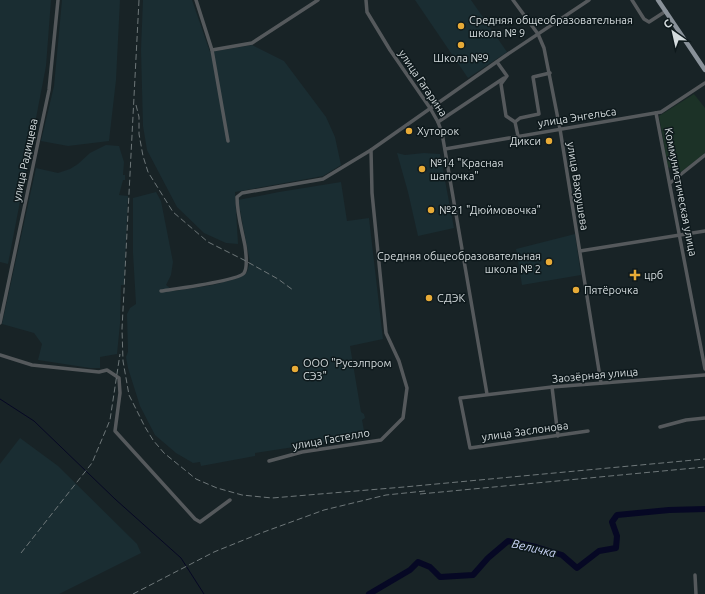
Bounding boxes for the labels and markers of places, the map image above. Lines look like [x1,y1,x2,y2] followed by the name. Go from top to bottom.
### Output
[469,14,633,39] place label: Средняя общеобразовательная школа № 9
[456,21,466,31] marker: Средняя общеобразовательная школа № 9
[456,40,466,50] marker: Школа №9
[433,52,489,64] place label: Школа №9
[417,125,459,137] place label: Хуторок
[404,126,414,136] marker: Хуторок
[510,135,541,147] place label: Дикси
[544,136,554,146] marker: Дикси
[430,157,503,182] place label: №14 "Красная шапочка"
[417,164,427,174] marker: №14 "Красная шапочка"
[439,204,541,216] place label: №21 "Дюймовочка"
[426,205,436,215] marker: №21 "Дюймовочка"
[377,250,541,275] place label: Средняя общеобразовательная школа № 2
[544,257,554,267] marker: Средняя общеобразовательная школа № 2
[629,269,641,281] marker: црб
[644,269,663,281] place label: црб
[584,284,638,296] place label: Пятёрочка
[571,285,581,295] marker: Пятёрочка
[437,292,465,304] place label: СДЭК
[424,293,434,303] marker: СДЭК
[303,357,392,382] place label: ООО "Русэлпром СЭЗ"
[290,364,300,374] marker: ООО "Русэлпром СЭЗ"

